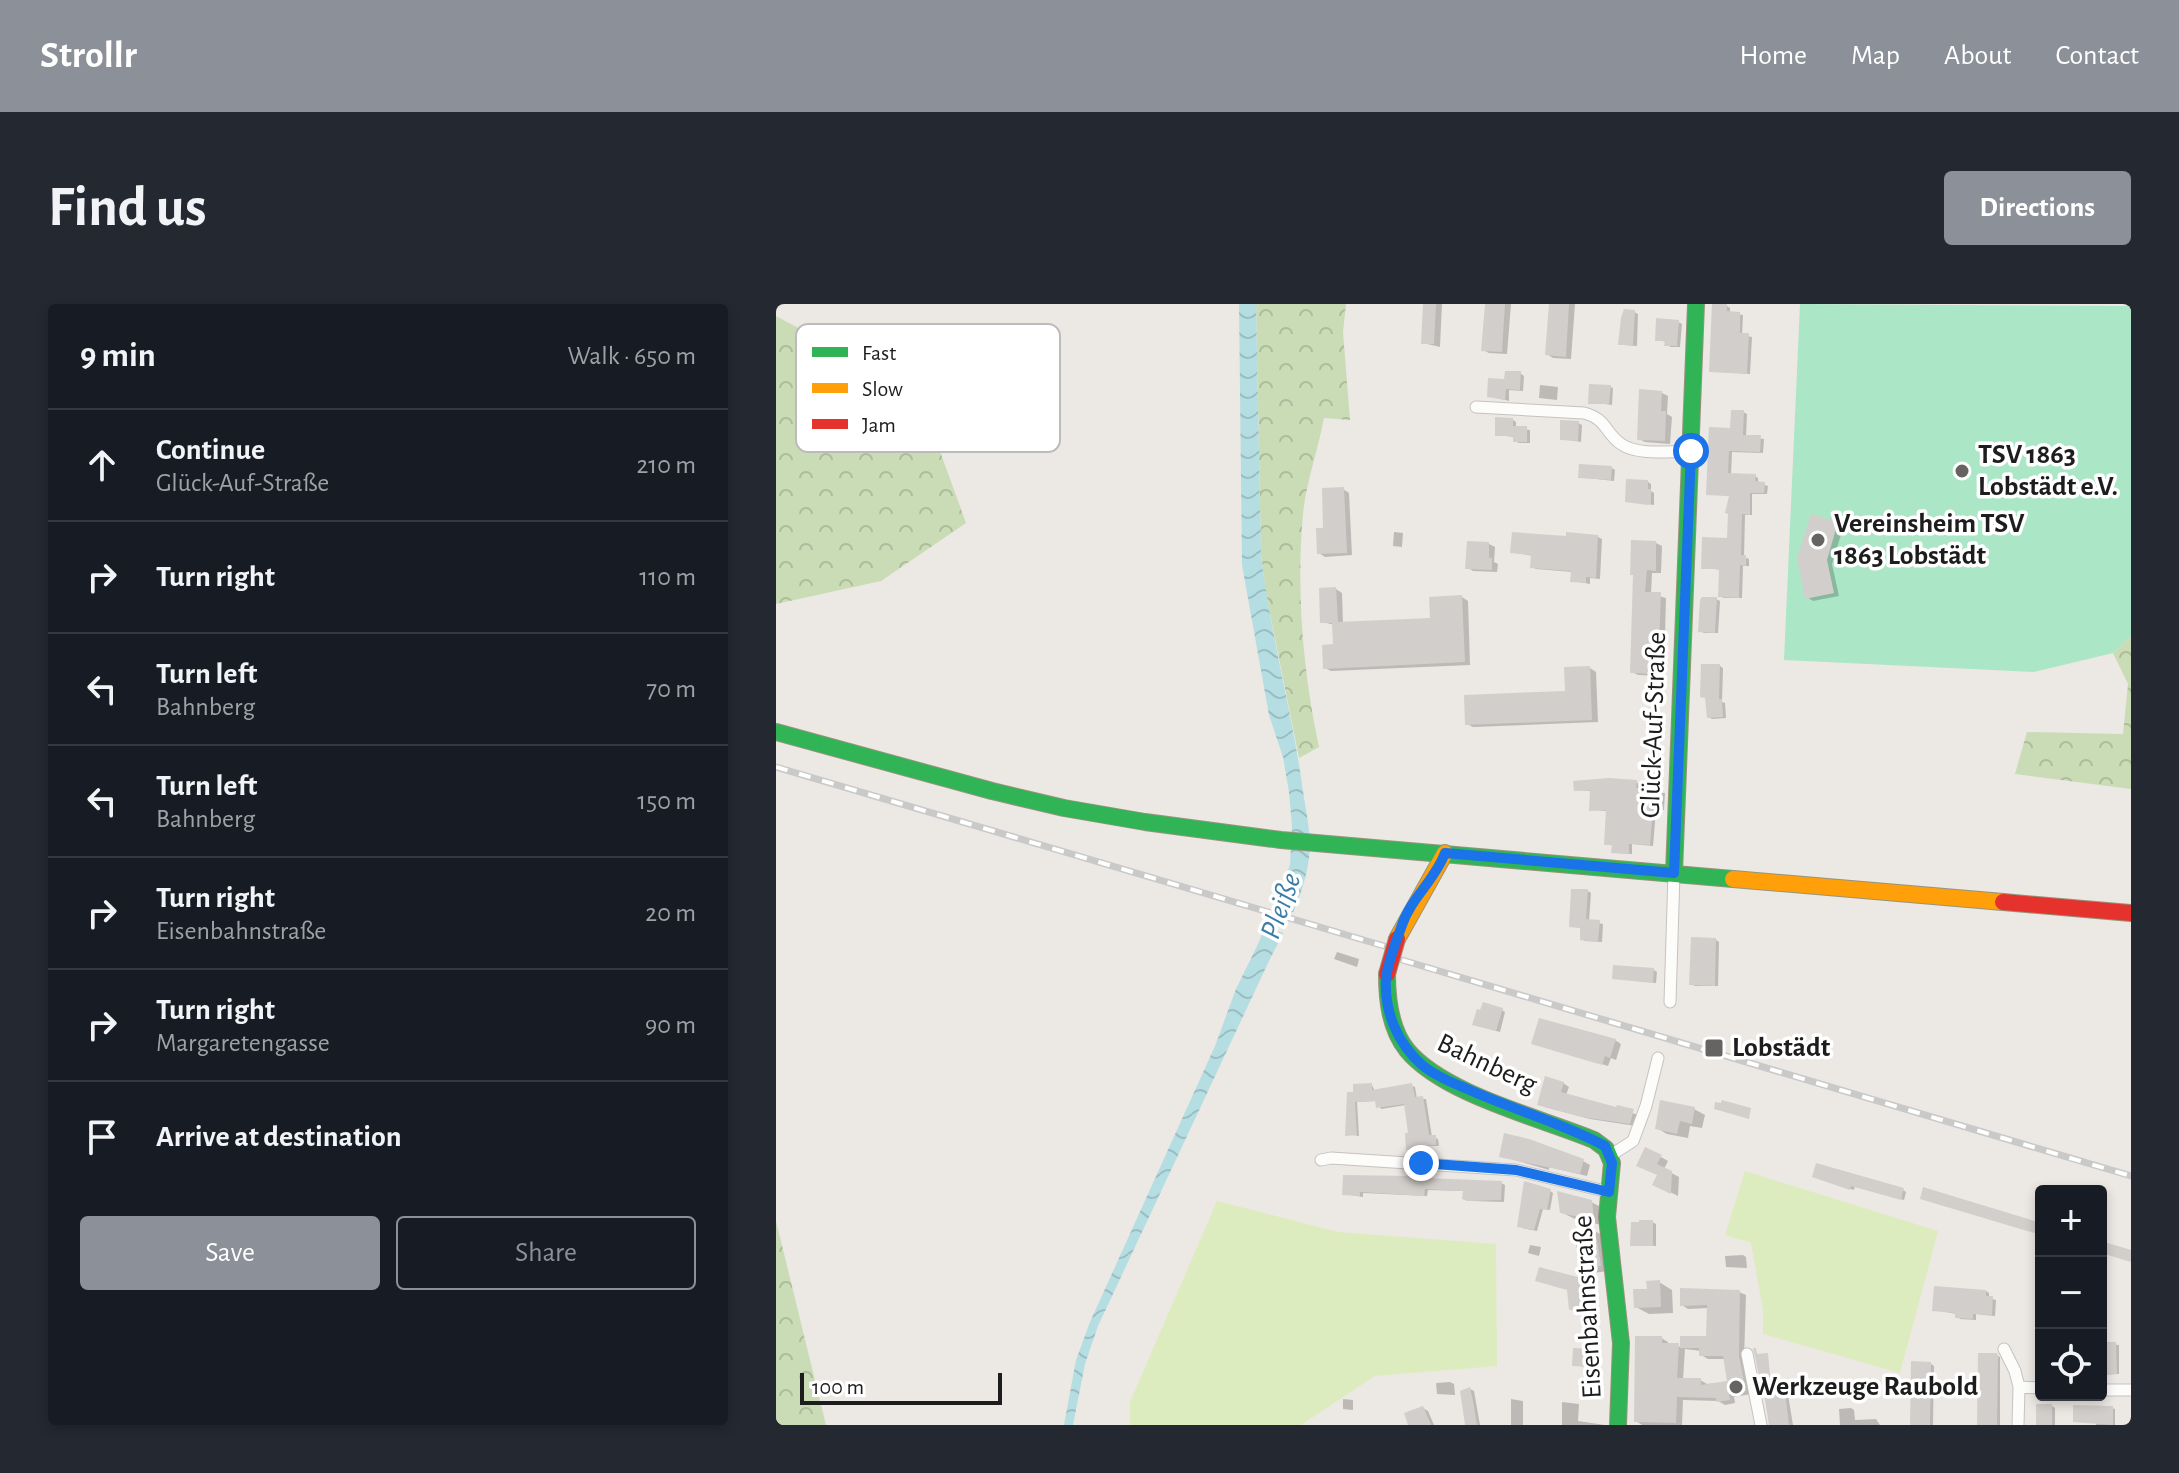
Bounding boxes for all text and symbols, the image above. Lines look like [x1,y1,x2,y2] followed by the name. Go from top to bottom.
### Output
[40,37,137,75] text: Strollr
[1740,42,1807,70] text: Home
[1851,42,1900,70] text: Map
[1944,42,2012,70] text: About
[2056,42,2139,70] text: Contact
[1944,171,2131,245] button: Directions
[48,180,206,236] text: Find us
[796,324,1060,452] legend
[80,339,156,373] text: 9 min
[862,342,896,364] text: Fast
[567,343,696,369] text: Walk · 650 m
[862,378,903,400] text: Slow
[862,414,896,436] text: Jam
[1673,433,1709,469] route start
[156,435,265,465] text: Continue
[1978,441,2118,501] place label: TSV 1863 Lobstädt e.V.
[80,443,124,487] icon: ahead
[636,452,696,478] text: 210 m
[1953,462,1971,480] marker: TSV 1863 Lobstädt e.V.
[156,470,329,496] text: Glück-Auf-Straße
[1834,510,2025,570] place label: Vereinsheim TSV 1863 Lobstädt
[1809,531,1827,549] marker: Vereinsheim TSV 1863 Lobstädt
[80,555,124,599] icon: right
[156,562,275,592] text: Turn right
[639,564,696,590] text: 110 m
[1637,631,1671,819] street label: Glück-Auf-Straße
[156,659,257,689] text: Turn left
[80,667,124,711] icon: left
[646,676,696,702] text: 70 m
[156,694,255,720] text: Bahnberg
[156,771,257,801] text: Turn left
[80,779,124,823] icon: left
[637,788,696,814] text: 150 m
[156,806,255,832] text: Bahnberg
[1255,869,1307,943] water label: Pleiße
[156,883,275,913] text: Turn right
[80,891,124,935] icon: right
[645,900,696,926] text: 20 m
[156,918,326,944] text: Eisenbahnstraße
[156,995,275,1025] text: Turn right
[80,1003,124,1047] icon: right
[645,1012,696,1038] text: 90 m
[1433,1029,1542,1099] street label: Bahnberg
[156,1030,330,1056] text: Margaretengasse
[1732,1034,1831,1062] place label: Lobstädt
[1703,1037,1725,1059] marker: Lobstädt
[80,1115,124,1159] icon: arrive
[156,1122,402,1152] text: Arrive at destination
[1403,1145,1439,1181] route end
[2035,1185,2107,1401] map controls
[2035,1185,2107,1257] button: +
[1569,1215,1607,1399] street label: Eisenbahnstraße
[80,1216,380,1290] button: Save
[396,1216,696,1290] button: Share
[2035,1257,2107,1329] button: −
[2035,1329,2107,1401] button: locate
[800,1369,1002,1405] scale bar
[1752,1373,1979,1401] place label: Werkzeuge Raubold
[812,1376,864,1398] text: 100 m
[1727,1378,1745,1396] marker: Werkzeuge Raubold

